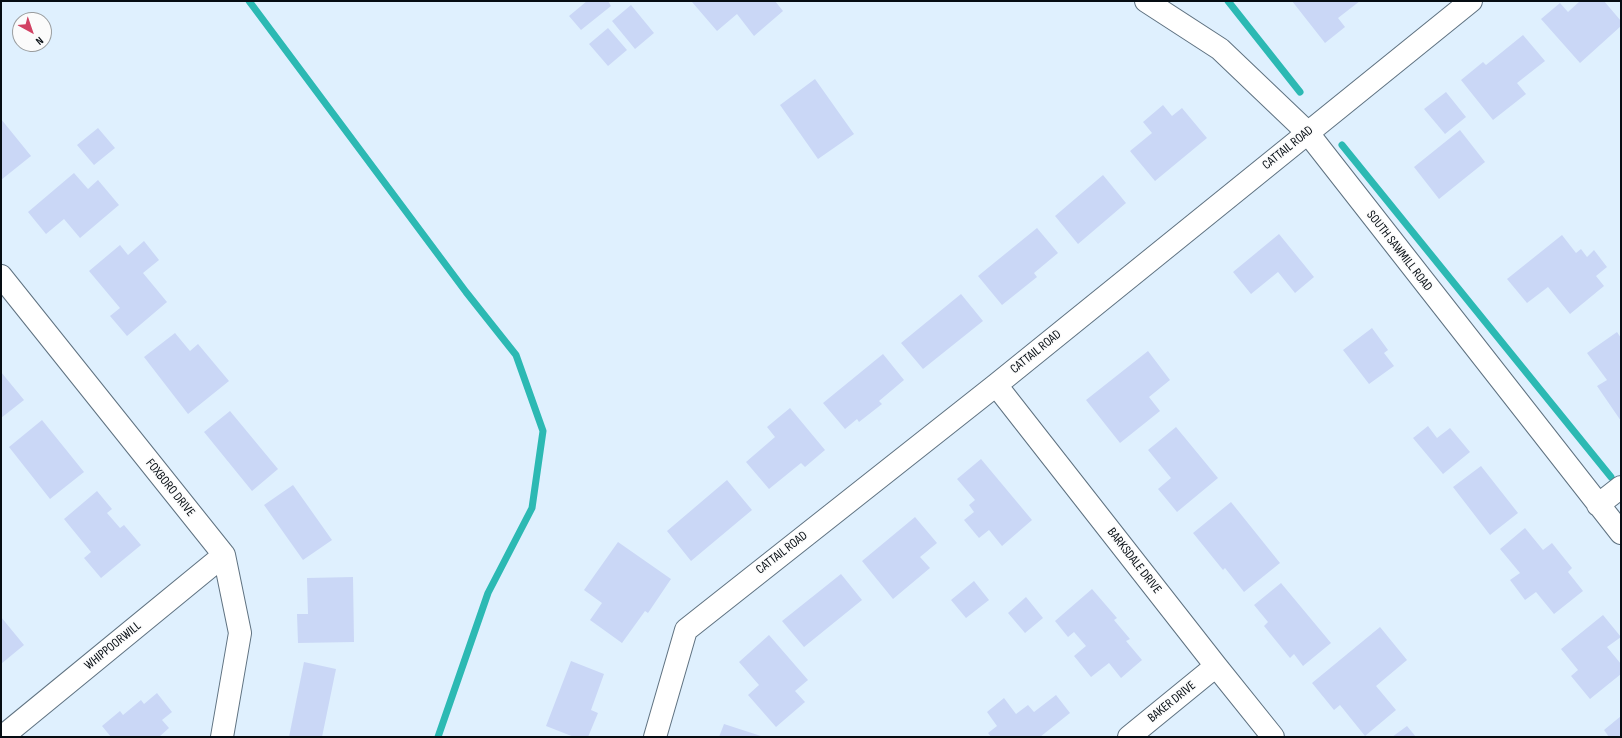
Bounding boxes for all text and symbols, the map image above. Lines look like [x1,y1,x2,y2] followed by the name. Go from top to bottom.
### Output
[12,12,52,52] north arrow
[33,34,46,48] text: N
[1260,123,1316,173] street label: CATTAIL ROAD
[1363,208,1435,294] street label: SOUTH SAWMILL ROAD
[1008,327,1064,377] street label: CATTAIL ROAD
[142,456,198,520] street label: FOXBORO DRIVE
[1104,525,1164,597] street label: BARKSDALE DRIVE
[753,528,811,578] street label: CATTAIL ROAD
[82,619,144,673] street label: WHIPPOORWILL
[1145,678,1199,726] street label: BAKER DRIVE

